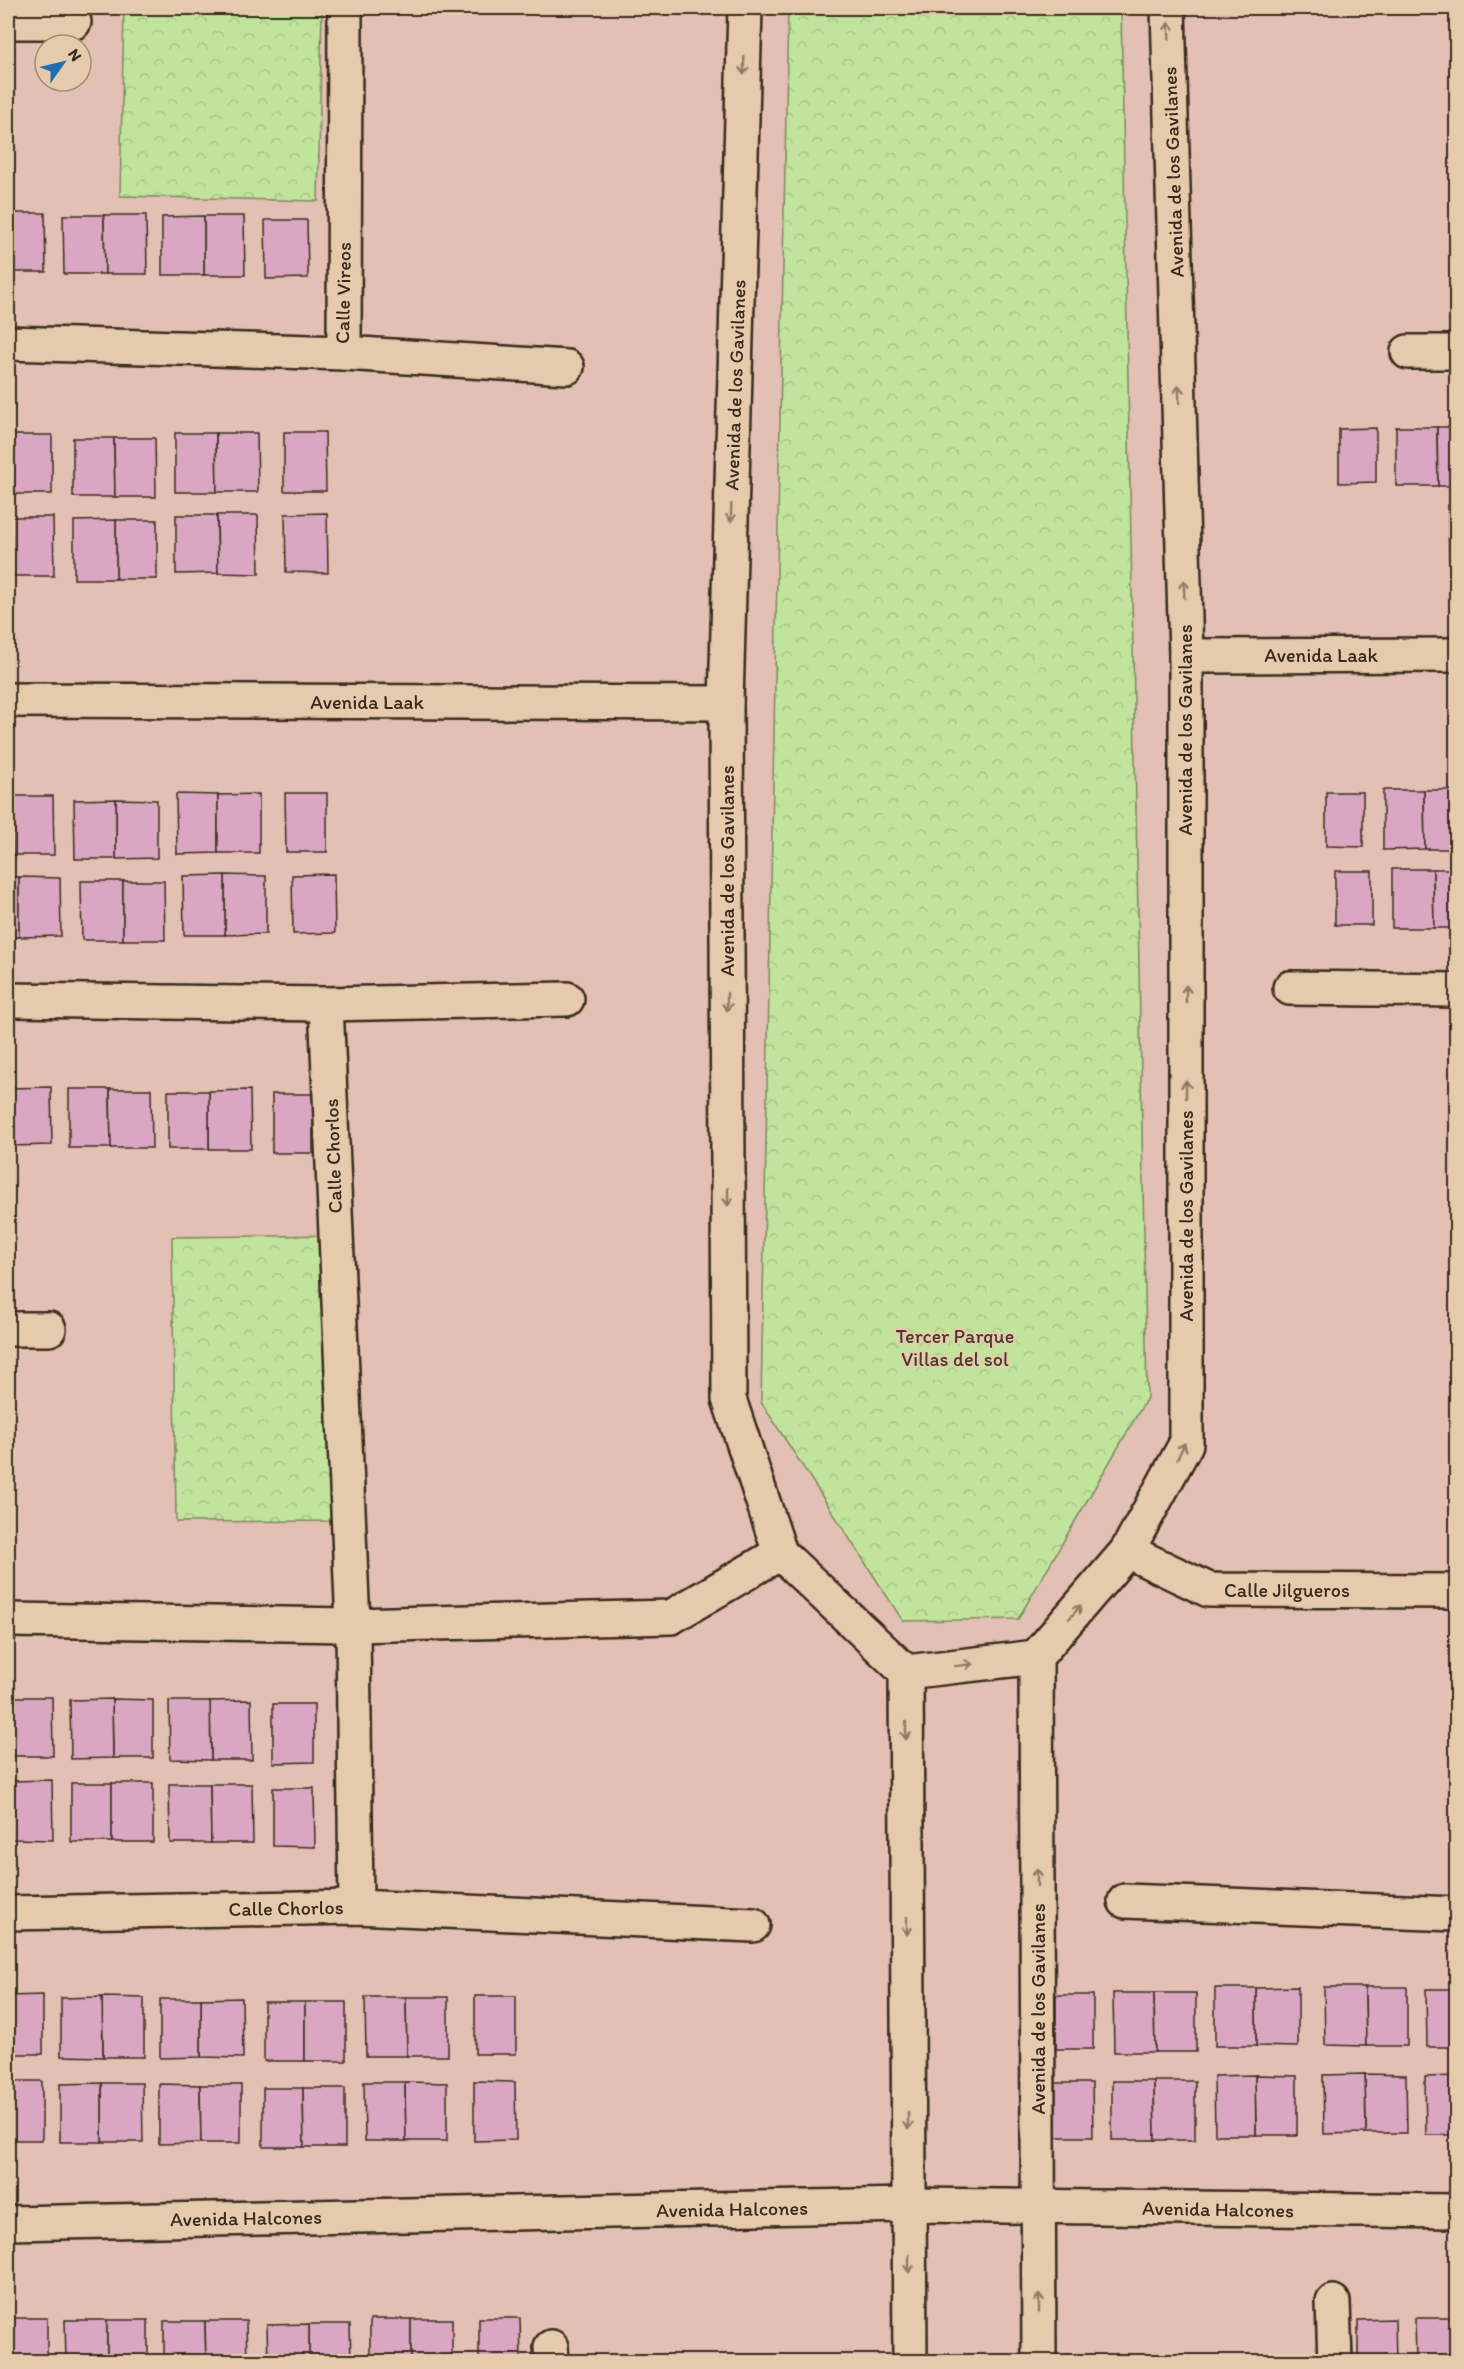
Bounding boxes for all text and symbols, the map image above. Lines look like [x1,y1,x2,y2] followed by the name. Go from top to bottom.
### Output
[1163,22,1175,42] one-way arrow
[33,33,93,93] north arrow
[64,45,86,65] text: N
[738,55,749,75] one-way arrow
[1157,66,1189,278] street label: Avenida de los Gavilanes
[330,242,356,344] street label: Calle Vireos
[719,279,751,491] street label: Avenida de los Gavilanes
[1173,385,1185,405] one-way arrow
[726,502,737,522] one-way arrow
[1178,579,1190,599] one-way arrow
[1173,624,1197,836] street label: Avenida de los Gavilanes
[1264,643,1378,667] street label: Avenida Laak
[310,690,424,714] street label: Avenida Laak
[715,765,739,977] street label: Avenida de los Gavilanes
[1180,984,1192,1004] one-way arrow
[721,991,733,1011] one-way arrow
[1180,1079,1192,1099] one-way arrow
[319,1098,347,1214] street label: Calle Chorlos
[1174,1110,1198,1322] street label: Avenida de los Gavilanes
[722,1186,734,1206] one-way arrow
[896,1324,1014,1371] park label: Tercer Parque Villas del sol
[1176,1442,1188,1460] one-way arrow
[1224,1578,1350,1602] street label: Calle Jilgueros
[1068,1604,1081,1620] one-way arrow
[953,1660,973,1671] one-way arrow
[900,1720,912,1740] one-way arrow
[1031,1868,1043,1888] one-way arrow
[228,1895,344,1921] street label: Calle Chorlos
[1026,1903,1050,2115] street label: Avenida de los Gavilanes
[901,1915,913,1935] one-way arrow
[902,2110,914,2130] one-way arrow
[656,2196,808,2222] street label: Avenida Halcones
[1142,2196,1294,2222] street label: Avenida Halcones
[170,2205,322,2231] street label: Avenida Halcones
[903,2253,915,2273] one-way arrow
[1033,2294,1045,2314] one-way arrow

